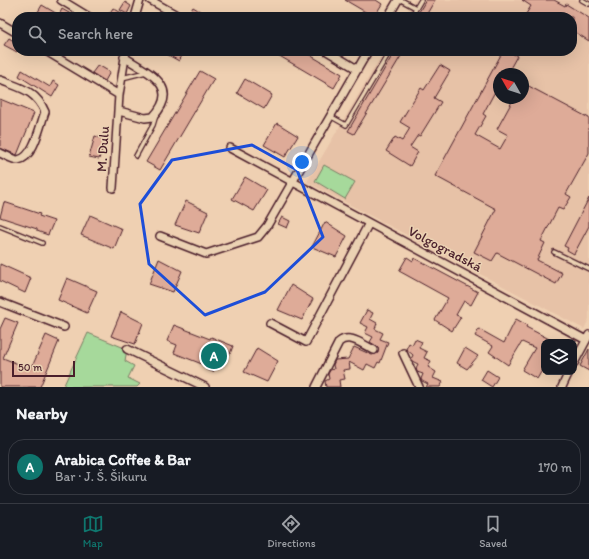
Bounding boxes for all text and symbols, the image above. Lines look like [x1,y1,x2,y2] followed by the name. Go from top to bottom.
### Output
[12,12,577,56] search box
[26,23,48,45] icon: search
[58,25,133,43] text: Search here
[493,68,529,104] north arrow
[93,125,113,172] street label: M. Dulu
[292,152,312,172] your location
[405,222,486,276] street label: Volgogradská
[541,339,577,375] map controls
[541,339,577,375] button: layers
[201,341,227,371] pin: A
[12,359,75,378] scale bar
[18,361,42,374] text: 50 m
[16,403,68,423] text: Nearby
[55,451,191,469] text: Arabica Coffee & Bar
[26,460,34,475] text: A
[538,460,572,475] text: 170 m
[55,469,147,484] text: Bar · J. Š. Šikuru
[82,513,104,550] tab: Map
[267,513,316,550] tab: Directions
[479,513,507,550] tab: Saved

